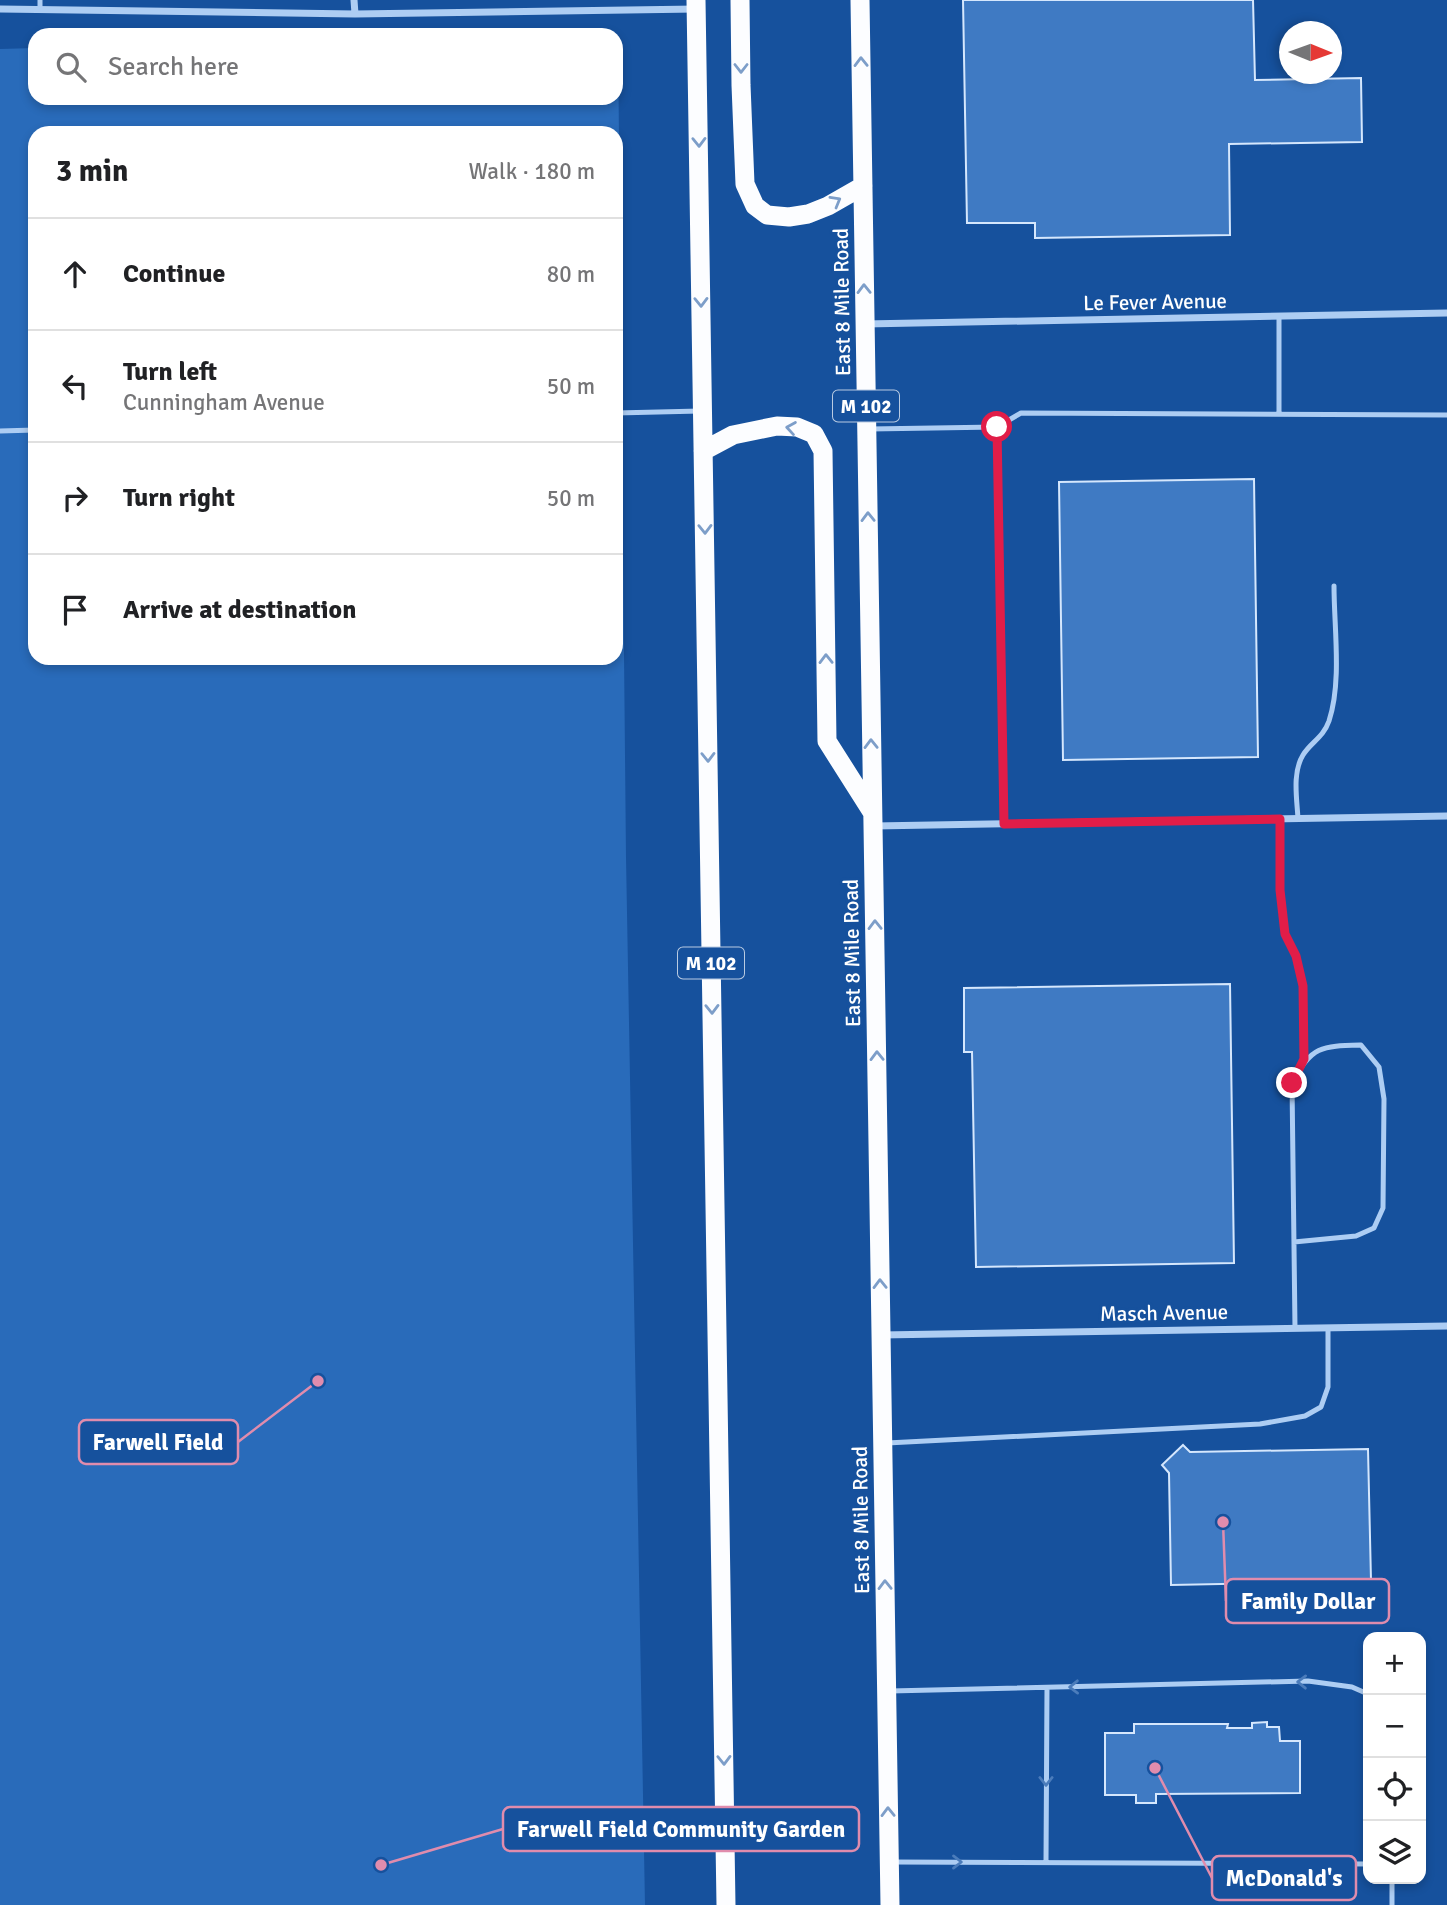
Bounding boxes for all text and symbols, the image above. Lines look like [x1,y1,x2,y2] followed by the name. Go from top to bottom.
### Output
[1279,21,1342,84] north arrow
[28,28,623,105] search box
[52,48,90,86] icon: search
[108,51,239,83] text: Search here
[853,56,869,67] one-way arrow
[733,63,749,74] one-way arrow
[691,136,706,147] one-way arrow
[56,153,128,190] text: 3 min
[469,157,595,186] text: Walk · 180 m
[829,196,842,209] one-way arrow
[828,228,856,376] street label: East 8 Mile Road
[56,255,94,293] icon: ahead
[123,258,225,290] text: Continue
[547,260,595,289] text: 80 m
[856,284,872,294] one-way arrow
[1083,288,1227,316] street label: Le Fever Avenue
[694,296,709,307] one-way arrow
[123,356,217,388] text: Turn left
[56,367,94,405] icon: left
[547,372,595,401] text: 50 m
[123,388,325,417] text: Cunningham Avenue
[833,390,899,422] road number: M 102
[981,411,1012,442] route start
[785,420,797,435] one-way arrow
[56,479,94,517] icon: right
[123,482,235,514] text: Turn right
[547,484,595,513] text: 50 m
[860,511,876,522] one-way arrow
[697,524,712,535] one-way arrow
[56,591,94,629] icon: arrive
[123,594,356,626] text: Arrive at destination
[818,654,834,664] one-way arrow
[863,739,879,749] one-way arrow
[700,752,716,762] one-way arrow
[838,879,866,1027] street label: East 8 Mile Road
[867,919,883,930] one-way arrow
[678,948,744,979] road number: M 102
[704,1004,720,1014] one-way arrow
[869,1051,885,1061] one-way arrow
[1276,1067,1307,1098] route end
[872,1278,888,1289] one-way arrow
[1100,1299,1228,1327] street label: Masch Avenue
[79,1420,238,1464] callout: Farwell Field
[93,1428,223,1457] text: Farwell Field
[847,1446,875,1594] street label: East 8 Mile Road
[877,1579,893,1590] one-way arrow
[1226,1579,1389,1623] callout: Family Dollar
[1241,1587,1376,1616] text: Family Dollar
[1363,1632,1426,1884] map controls
[1363,1632,1426,1695] button: +
[1296,1674,1306,1690] one-way arrow
[1069,1680,1080,1695] one-way arrow
[1363,1695,1426,1758] button: −
[716,1755,731,1766] one-way arrow
[1363,1758,1426,1821] button: locate
[1038,1776,1054,1787] one-way arrow
[503,1807,859,1851] callout: Farwell Field Community Garden
[880,1807,896,1817] one-way arrow
[517,1815,845,1844] text: Farwell Field Community Garden
[1363,1821,1426,1884] button: layers
[953,1854,963,1870] one-way arrow
[1212,1856,1356,1900] callout: McDonald's
[1226,1864,1342,1893] text: McDonald's

